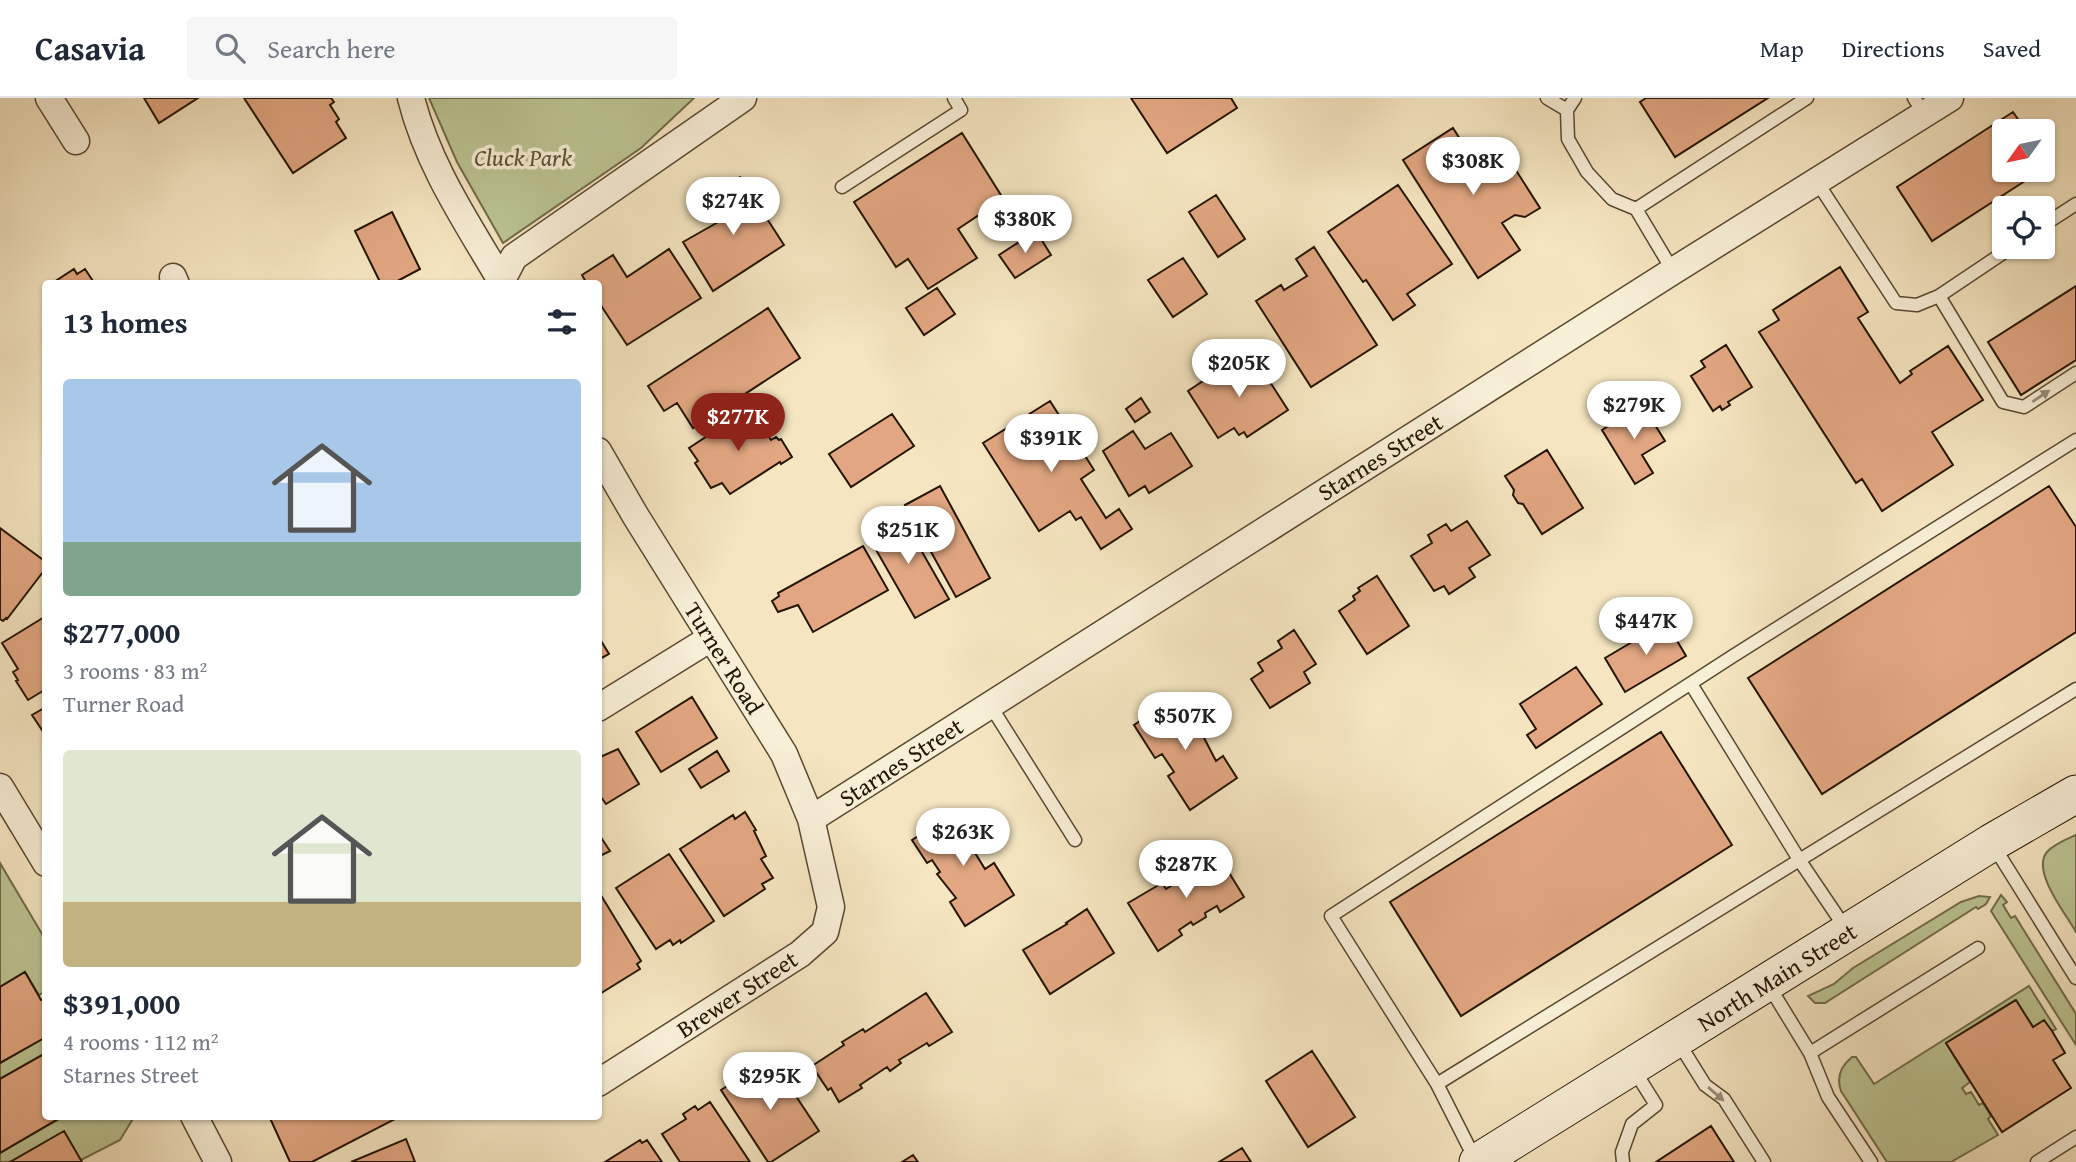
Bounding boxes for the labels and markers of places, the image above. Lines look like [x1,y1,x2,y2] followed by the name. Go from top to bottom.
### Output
[1424,138,1522,197] pin: $308K
[684,178,782,237] pin: $274K
[976,195,1074,255] pin: $380K
[1190,340,1288,399] pin: $205K
[1585,382,1683,441] pin: $279K
[689,394,787,453] pin: $277K
[1002,414,1100,474] pin: $391K
[859,506,957,566] pin: $251K
[1597,598,1695,657] pin: $447K
[1136,692,1234,752] pin: $507K
[914,808,1012,868] pin: $263K
[1137,840,1235,900] pin: $287K
[721,1052,819,1112] pin: $295K

